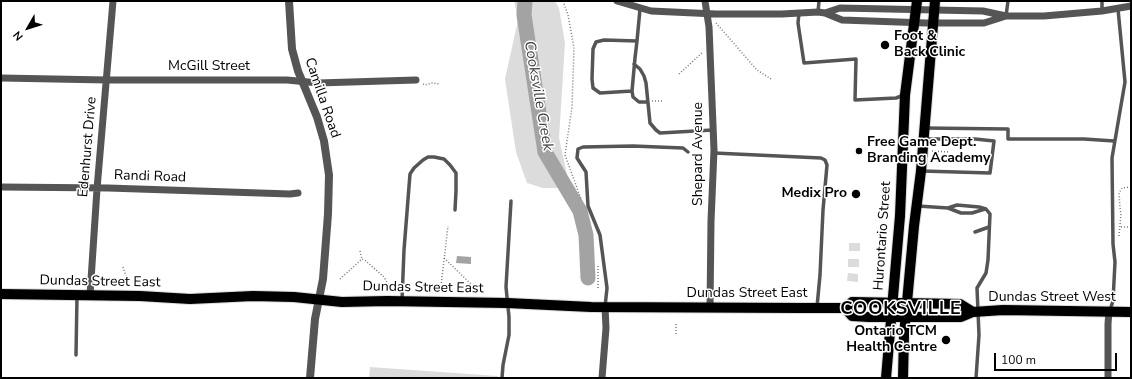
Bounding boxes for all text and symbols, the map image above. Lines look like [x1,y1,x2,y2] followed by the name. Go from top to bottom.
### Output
[8,8,48,48] north arrow
[10,28,27,44] text: N
[894,29,965,62] place label: Foot & Back Clinic
[879,39,891,51] marker: Foot & Back Clinic
[519,40,557,152] water label: Cooksville Creek
[300,56,344,140] street label: Camilla Road
[168,59,250,75] street label: McGill Street
[75,96,101,198] street label: Edenhurst Drive
[691,102,707,206] street label: Shepard Avenue
[867,135,990,168] place label: Free Game Dept. Branding Academy
[854,146,864,156] marker: Free Game Dept. Branding Academy
[114,167,186,187] street label: Randi Road
[871,181,895,291] street label: Hurontario Street
[781,186,847,202] place label: Medix Pro
[850,188,862,200] marker: Medix Pro
[39,273,161,291] street label: Dundas Street East
[362,279,484,297] street label: Dundas Street East
[687,286,807,302] street label: Dundas Street East
[988,290,1116,306] street label: Dundas Street West
[840,299,962,321] district label: COOKSVILLE
[846,324,937,356] place label: Ontario TCM Health Centre
[940,334,952,346] marker: Ontario TCM Health Centre
[996,345,1119,371] scale bar
[1001,352,1036,368] text: 100 m

